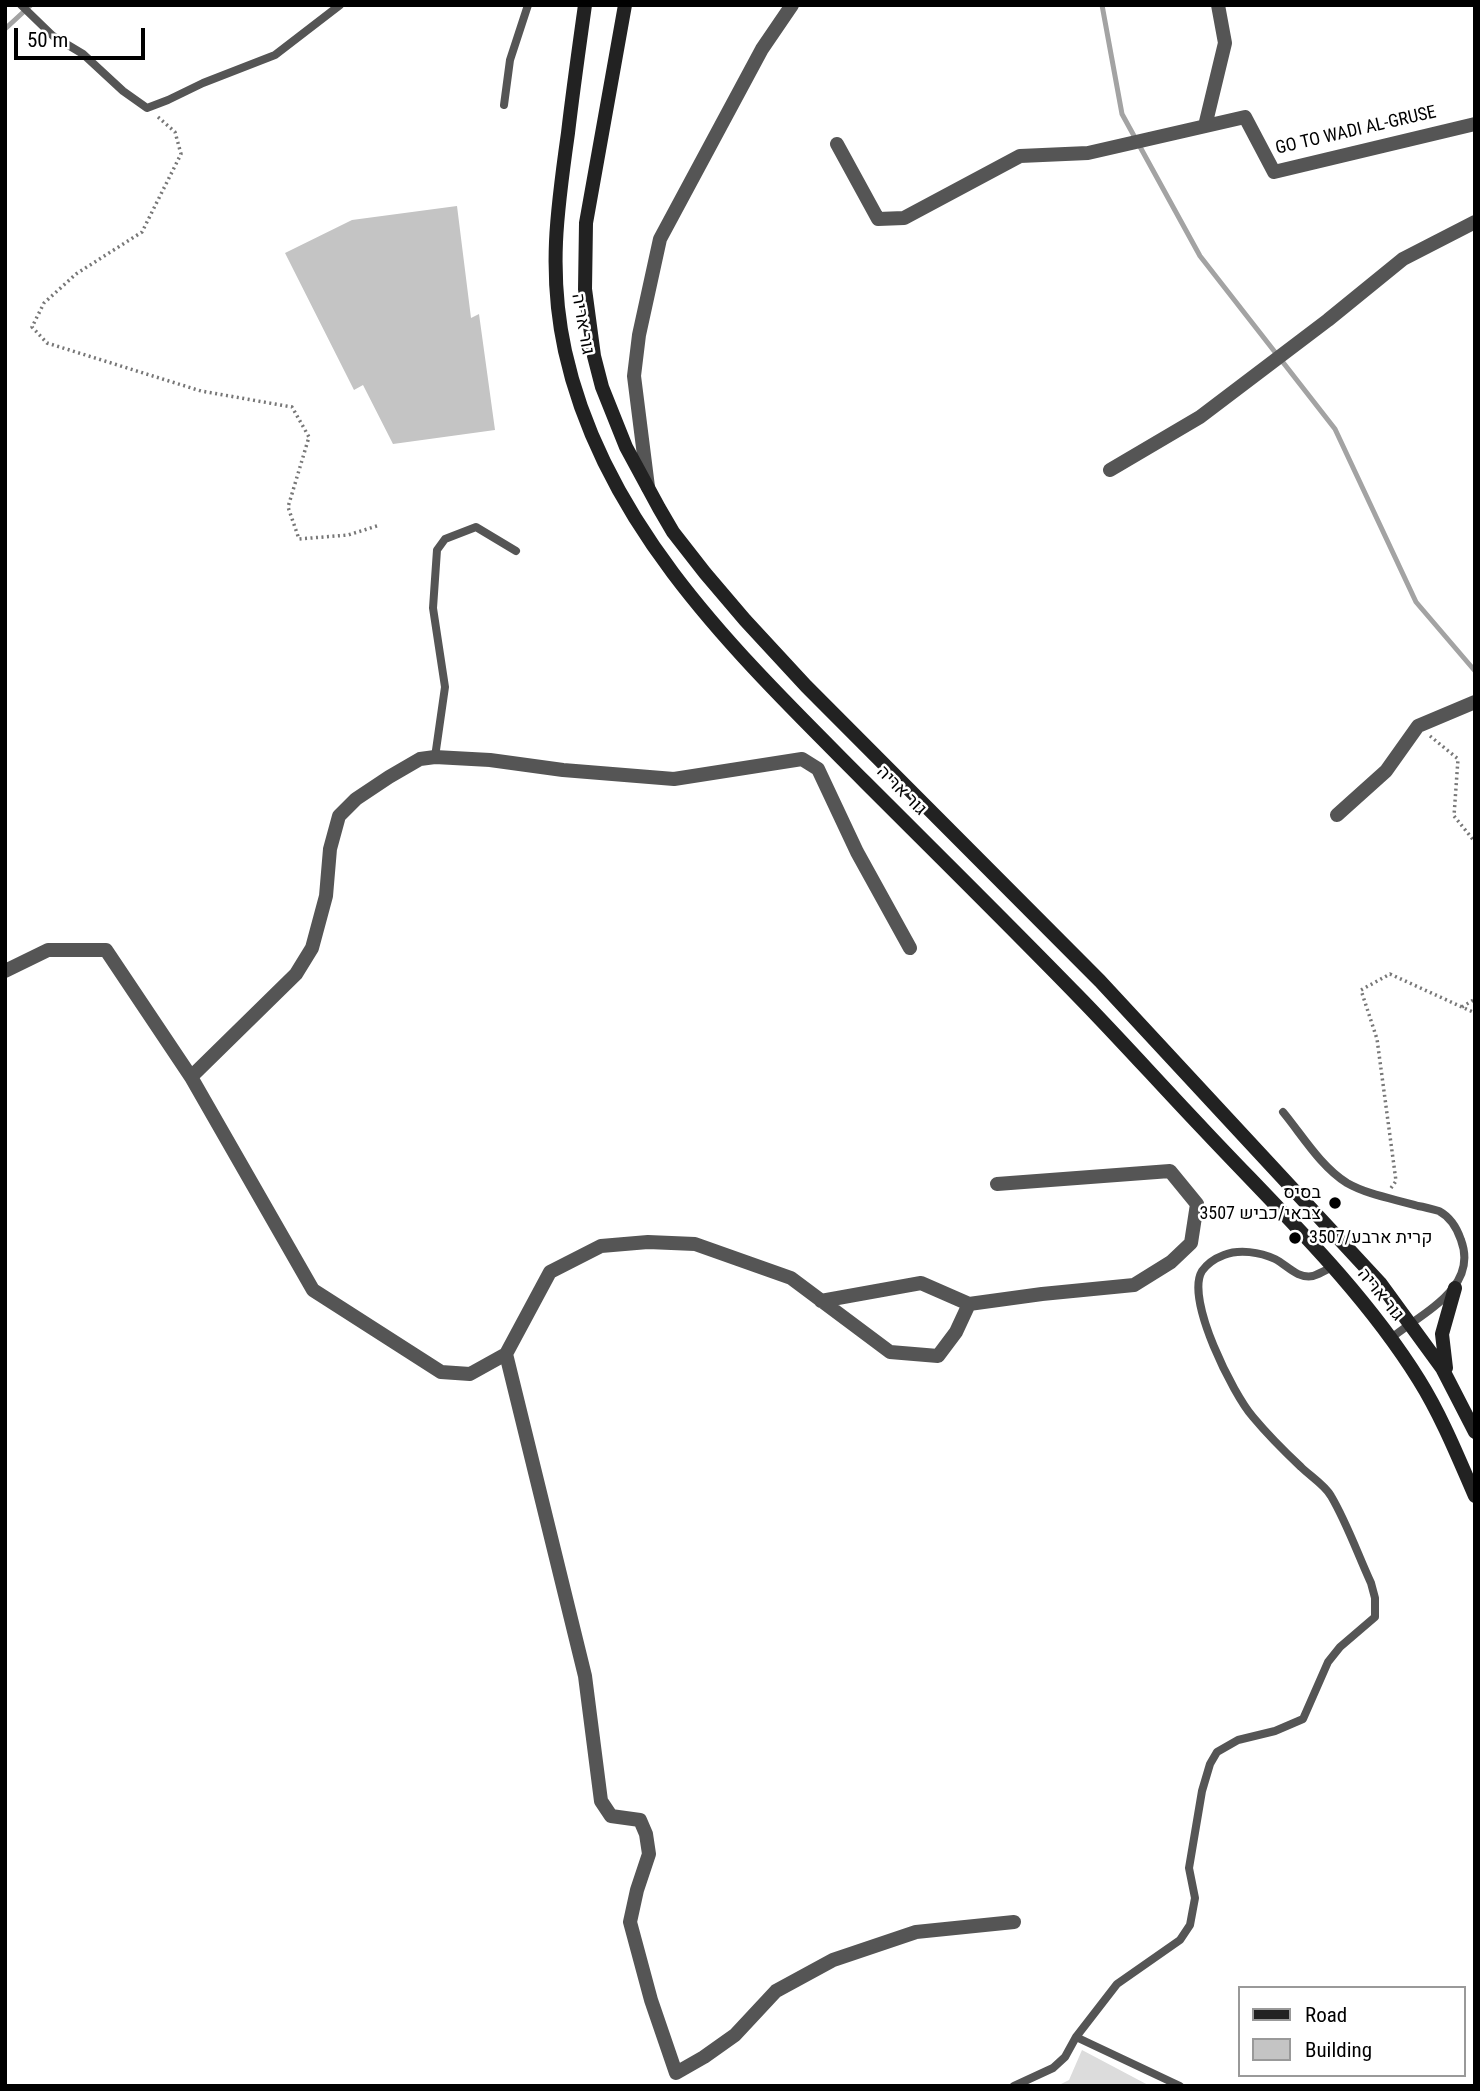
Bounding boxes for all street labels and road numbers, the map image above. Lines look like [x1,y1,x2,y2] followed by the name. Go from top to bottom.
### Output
[1274,102,1438,160] street label: GO TO WADI AL-GRUSE
[566,292,598,356] street label: גור אריה
[872,762,930,820] street label: גור אריה
[1352,1264,1408,1326] street label: גור אריה

